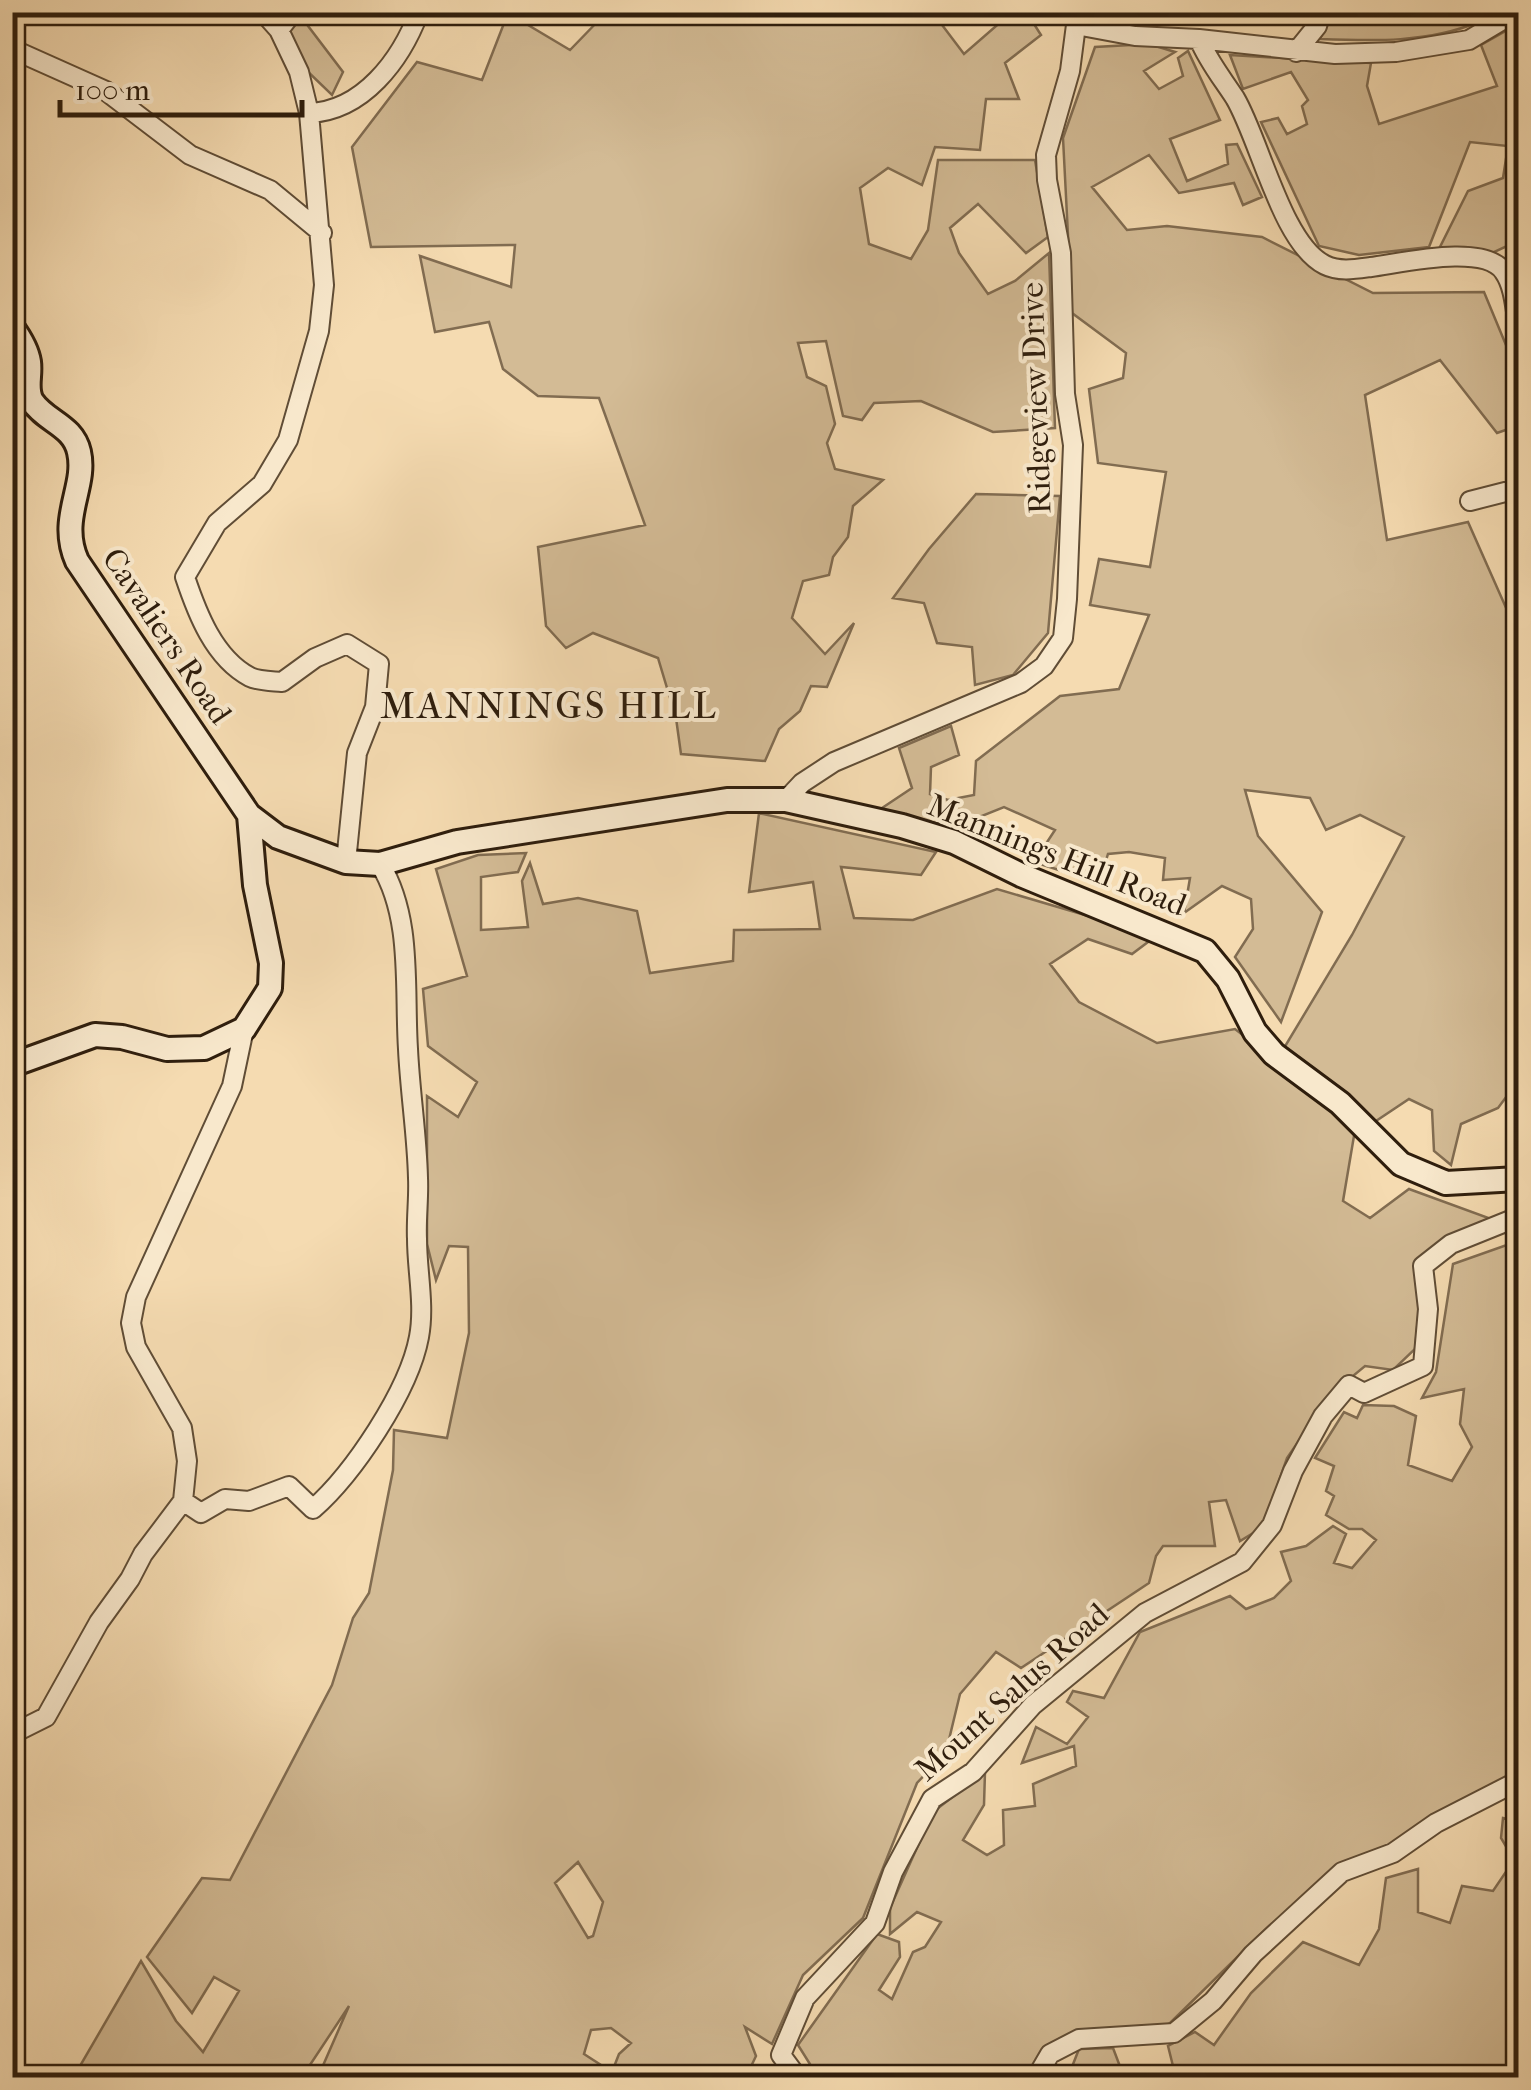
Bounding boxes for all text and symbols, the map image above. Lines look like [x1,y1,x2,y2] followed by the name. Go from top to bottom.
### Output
[60,55,302,117] scale bar
[75,73,150,108] text: 100 m
[1013,281,1059,515] street label: Ridgeview Drive
[95,541,240,731] street label: Cavaliers Road
[380,683,718,728] district label: MANNINGS HILL
[922,786,1192,924] street label: Mannings Hill Road
[908,1595,1117,1789] street label: Mount Salus Road

